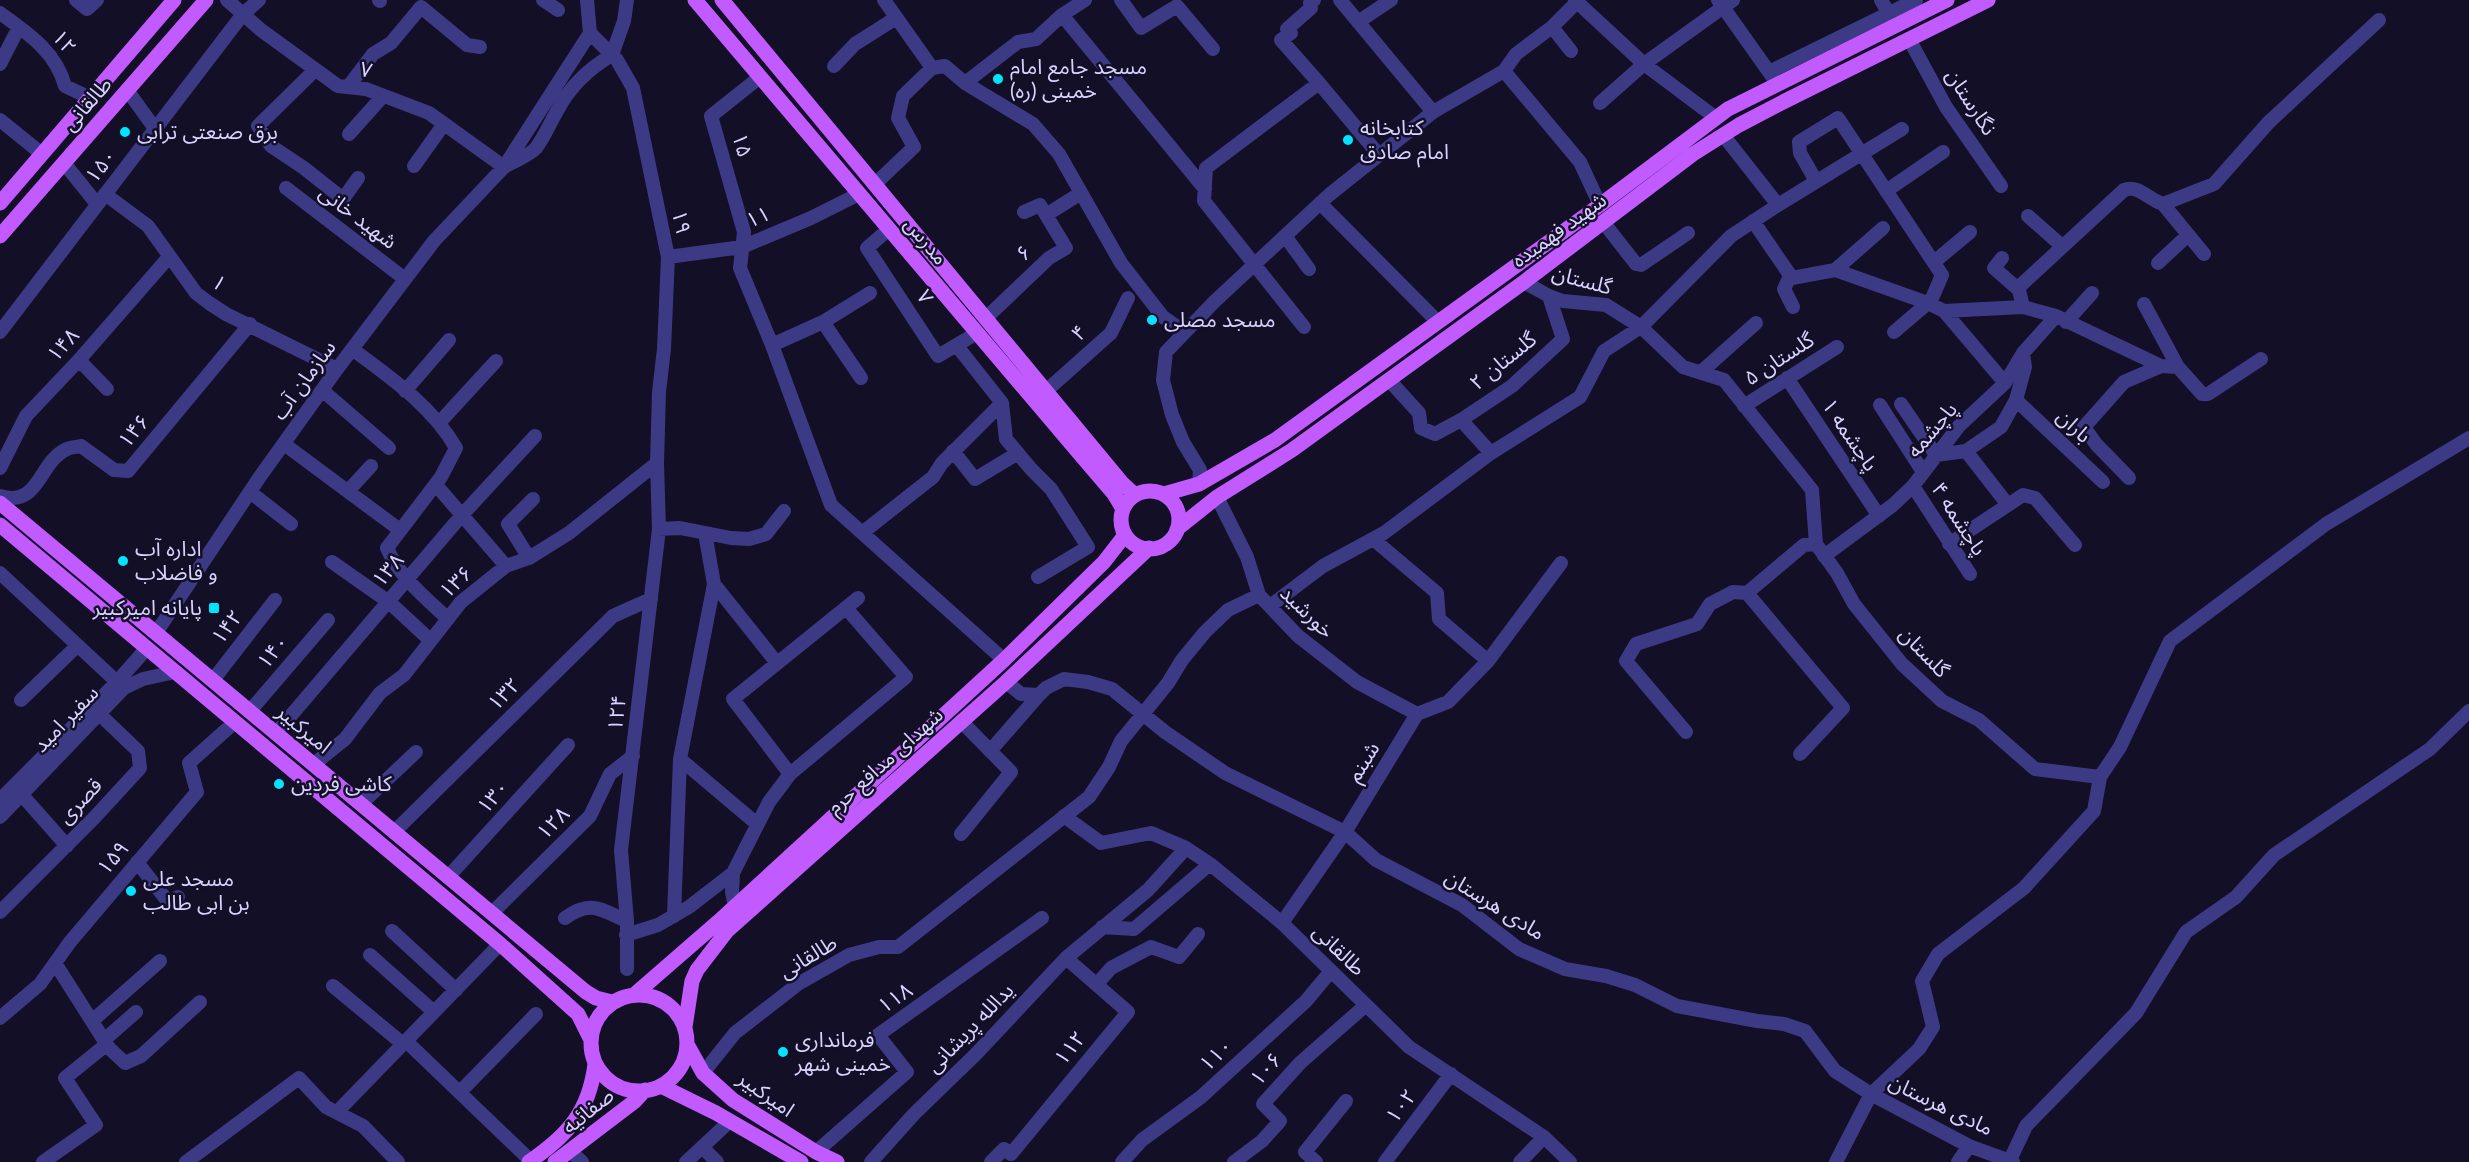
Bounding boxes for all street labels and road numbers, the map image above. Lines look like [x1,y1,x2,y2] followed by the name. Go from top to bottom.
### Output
[48,24,82,58] street label: ۱۲
[358,55,375,82] street label: ۷
[1941,63,2003,140] street label: نگارستان
[56,71,117,136] street label: طالقانی
[728,130,759,160] street label: ۱۵
[79,143,121,187] street label: ۱۵۰
[314,178,403,254] street label: شهید خانی
[1506,186,1611,272] street label: شهید فهمیده
[741,199,773,232] street label: ۱۱
[668,207,697,236] street label: ۱۹
[899,211,954,270] street label: مدرس
[1010,239,1036,265] street label: ۶
[1549,259,1615,300] street label: گلستان
[207,268,232,295] street label: ۱
[913,284,940,308] street label: ۷
[1065,319,1091,345] street label: ۴
[41,322,83,366] street label: ۱۴۸
[1464,325,1541,395] street label: گلستان ۲
[1738,326,1819,390] street label: گلستان ۵
[266,334,341,424] street label: سازمان آب
[1816,393,1885,477] street label: پاچشمه ۱
[1900,396,1963,463] street label: پاچشمه
[2052,403,2098,448] street label: باران
[112,408,154,452] street label: ۱۴۶
[1926,477,1993,561] street label: پاچشمه ۴
[366,547,408,591] street label: ۱۳۸
[433,559,477,602] street label: ۱۳۶
[1275,579,1340,643] street label: خورشید
[205,604,247,648] street label: ۱۴۲
[1894,620,1956,683] street label: گلستان
[251,629,293,673] street label: ۱۴۰
[481,671,525,715] street label: ۱۳۲
[27,679,104,757] street label: سفیر امید
[601,693,630,732] street label: ۱۲۴
[271,697,337,759] street label: امیرکبیر
[821,701,951,822] street label: شهدای مدافع حرم
[1340,736,1387,788] street label: شبنم
[51,772,107,829] street label: قصری
[471,774,513,818] street label: ۱۳۰
[530,800,574,844] street label: ۱۲۸
[91,835,133,879] street label: ۱۵۹
[1441,863,1550,945] street label: مادی هرستان
[1308,918,1372,981] street label: طالقانی
[774,929,841,984] street label: طالقانی
[872,976,916,1017] street label: ۱۱۸
[920,977,1019,1079] street label: یدالله پریشانی
[1048,1025,1090,1069] street label: ۱۱۲
[1193,1032,1237,1075] street label: ۱۱۰
[1244,1046,1286,1090] street label: ۱۰۶
[732,1064,800,1122] street label: امیرکبیر
[1885,1068,1998,1141] street label: مادی هرستان
[556,1081,618,1138] street label: صفائیه
[1379,1083,1421,1127] street label: ۱۰۲

